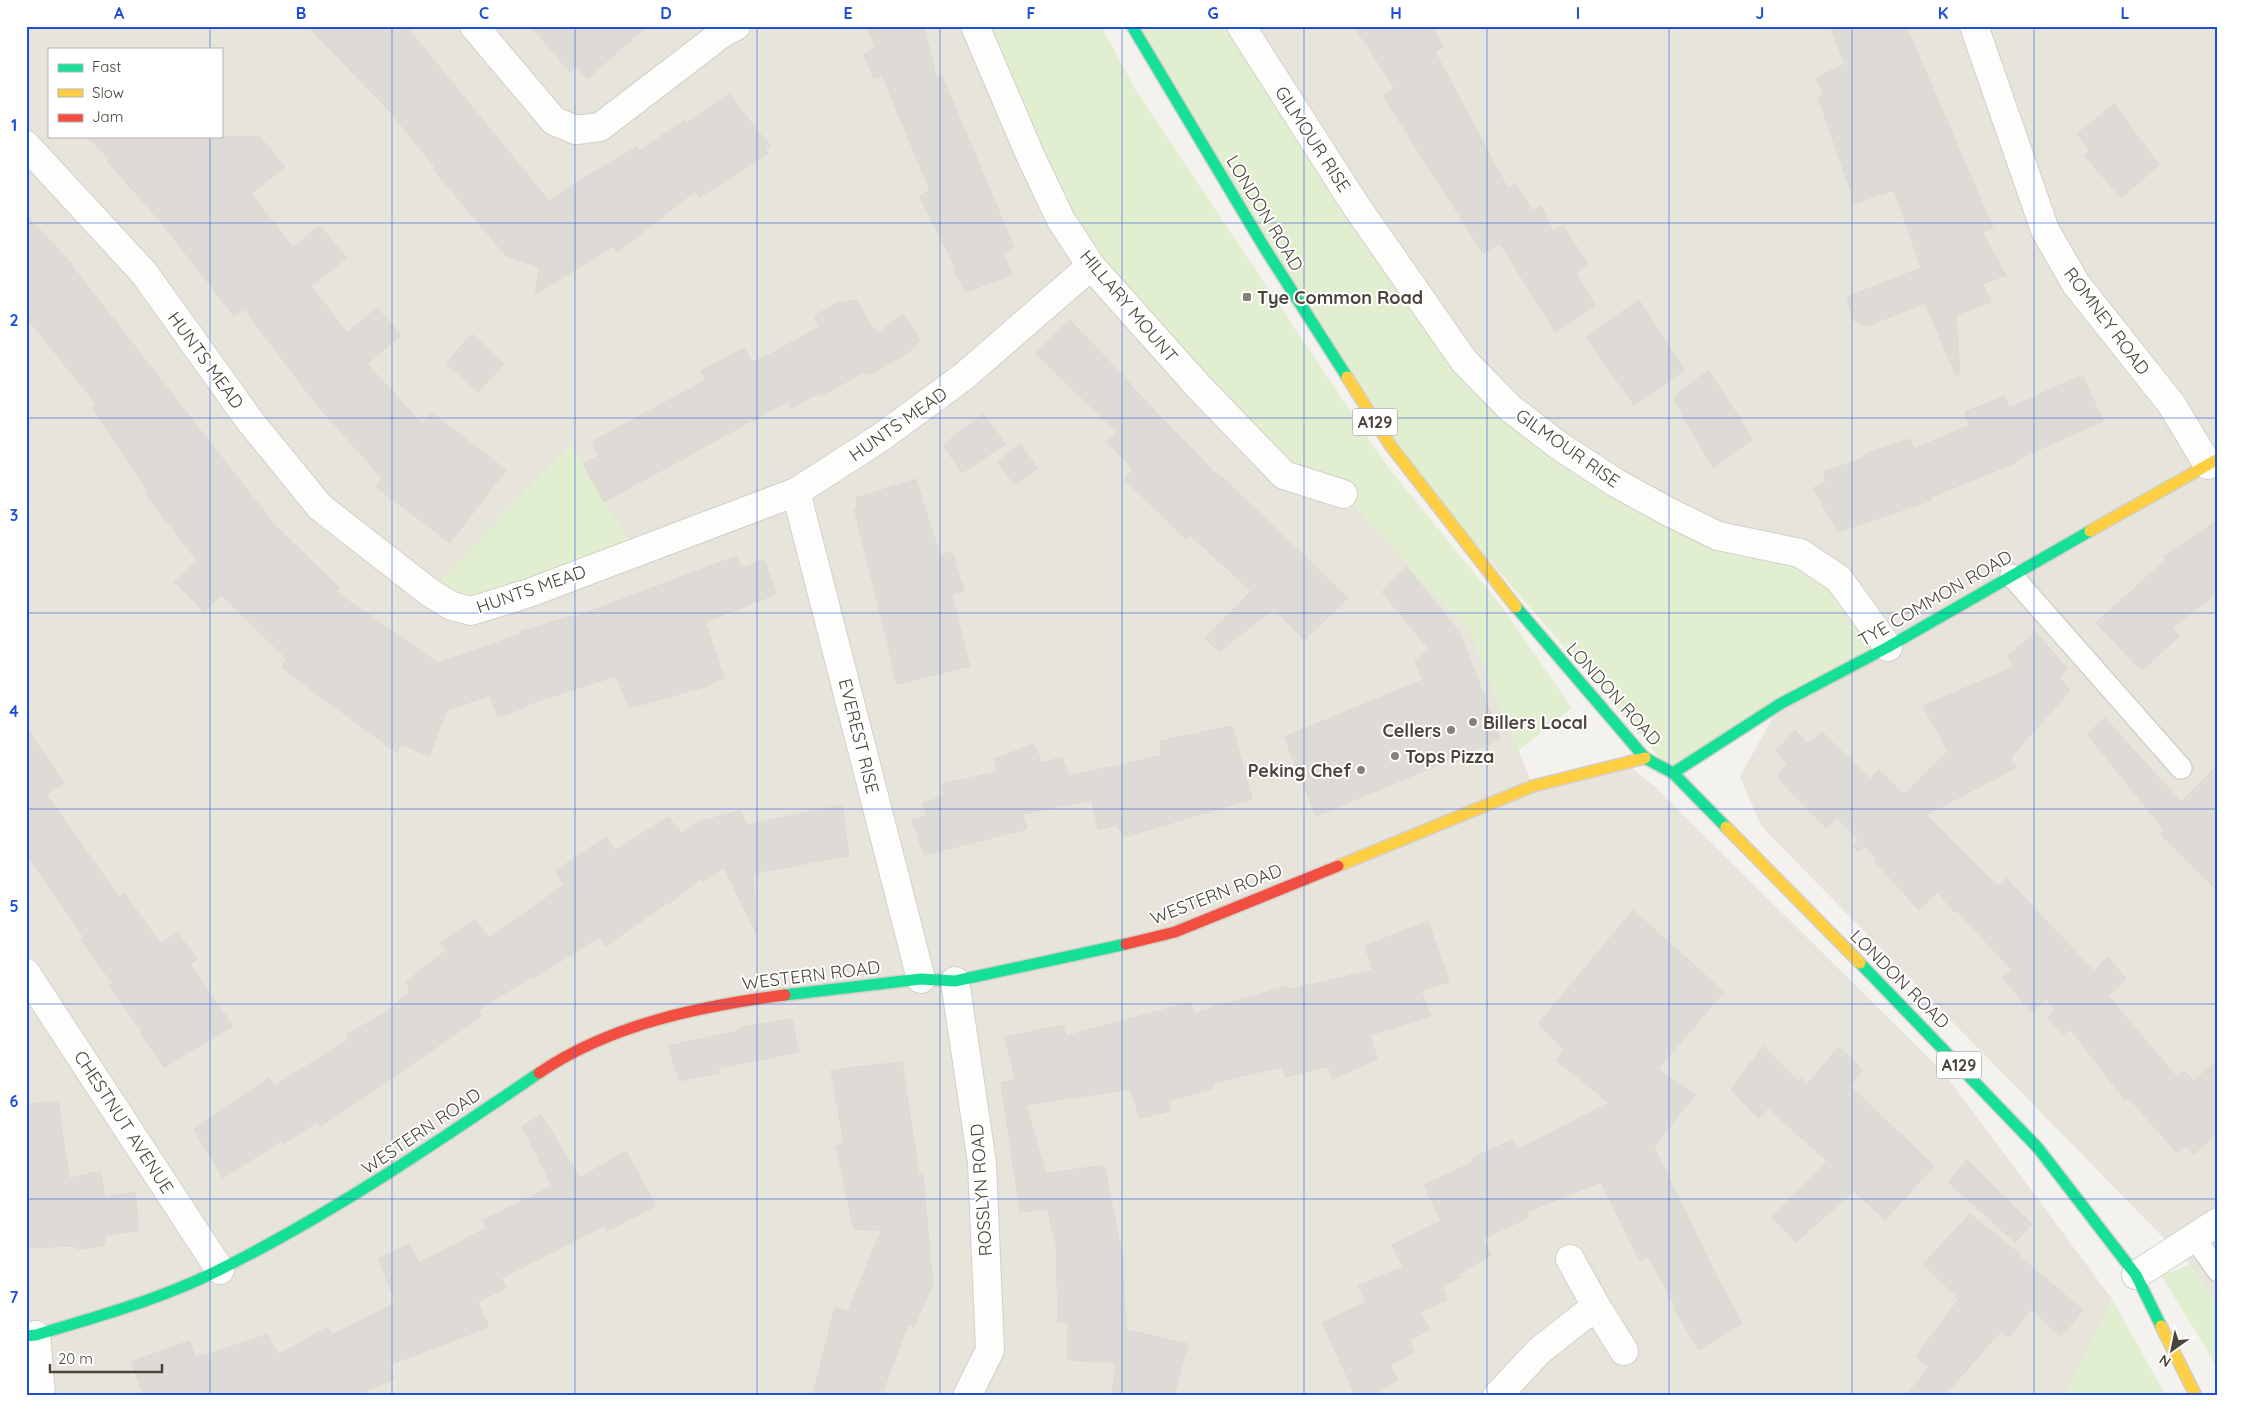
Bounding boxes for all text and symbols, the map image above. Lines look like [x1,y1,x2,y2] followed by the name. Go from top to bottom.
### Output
[114,3,125,23] text: A
[296,3,306,23] text: B
[479,3,489,23] text: C
[660,3,672,23] text: D
[843,3,853,23] text: E
[1027,3,1036,23] text: F
[1207,3,1219,23] text: G
[1390,3,1402,23] text: H
[1576,3,1580,23] text: I
[1756,3,1764,23] text: J
[1938,3,1948,23] text: K
[2121,3,2130,23] text: L
[48,48,222,138] legend
[92,57,121,76] text: Fast
[1270,82,1356,196] street label: GILMOUR RISE
[92,83,124,102] text: Slow
[92,107,123,126] text: Jam
[11,115,17,135] text: 1
[1221,151,1309,275] street label: LONDON ROAD
[1075,245,1183,367] street label: HILLARY MOUNT
[2059,263,2155,379] street label: ROMNEY ROAD
[1257,286,1423,309] place label: Tye Common Road
[1241,291,1253,303] marker: Tye Common Road
[163,307,249,413] street label: HUNTS MEAD
[9,310,19,330] text: 2
[845,382,952,466] street label: HUNTS MEAD
[1511,404,1625,492] street label: GILMOUR RISE
[1352,408,1398,436] road number: A129
[10,505,18,525] text: 3
[1854,545,2016,651] street label: TYE COMMON ROAD
[473,559,589,619] street label: HUNTS MEAD
[1562,638,1666,750] street label: LONDON ROAD
[834,676,884,796] street label: EVEREST RISE
[9,701,19,721] text: 4
[1483,711,1588,734] place label: Billers Local
[1467,716,1479,728] marker: Billers Local
[1382,719,1441,742] place label: Cellers
[1445,724,1457,736] marker: Cellers
[1405,745,1494,768] place label: Tops Pizza
[1389,750,1401,762] marker: Tops Pizza
[1248,759,1351,782] place label: Peking Chef
[1355,764,1367,776] marker: Peking Chef
[1147,858,1285,930] street label: WESTERN ROAD
[9,896,19,916] text: 5
[1845,924,1955,1034] street label: LONDON ROAD
[741,955,881,995] street label: WESTERN ROAD
[69,1046,179,1198] street label: CHESTNUT AVENUE
[1936,1052,1982,1078] road number: A129
[357,1083,485,1179] street label: WESTERN ROAD
[10,1091,19,1111] text: 6
[965,1123,997,1257] street label: ROSSLYN ROAD
[10,1287,19,1307] text: 7
[2146,1324,2196,1374] north arrow
[50,1342,162,1374] scale bar
[58,1349,93,1368] text: 20 m
[2156,1351,2174,1371] text: N

